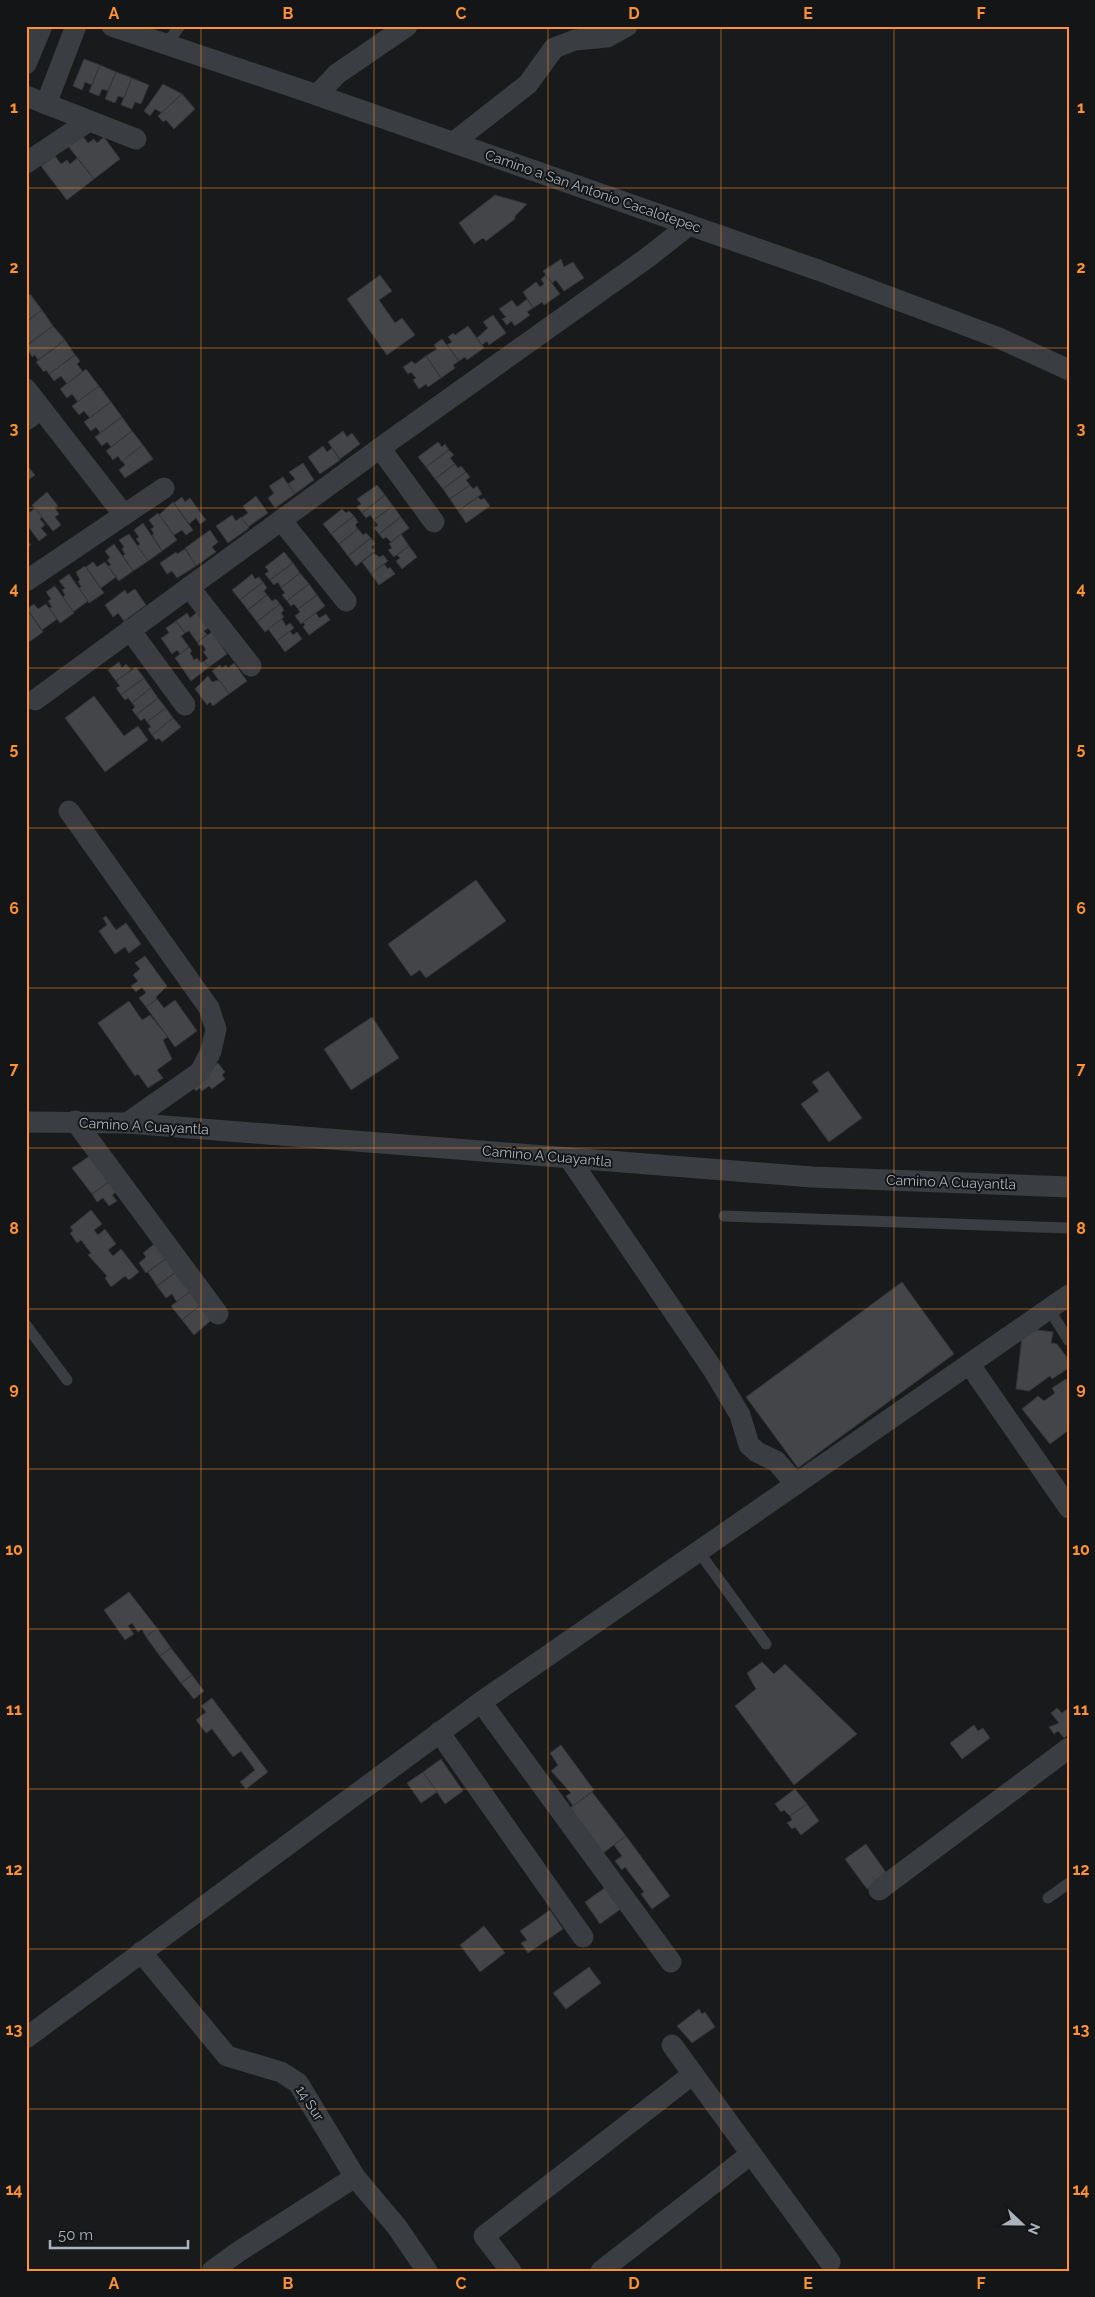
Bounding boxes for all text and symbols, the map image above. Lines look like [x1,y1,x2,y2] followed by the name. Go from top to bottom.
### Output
[109,4,120,23] text: A
[283,4,294,23] text: B
[456,4,467,23] text: C
[628,4,640,23] text: D
[803,4,813,23] text: E
[976,4,986,23] text: F
[10,98,18,117] text: 1
[1077,98,1085,117] text: 1
[483,146,703,236] street label: Camino a San Antonio Cacalotepec
[9,258,19,277] text: 2
[1076,258,1086,277] text: 2
[10,419,19,438] text: 3
[1077,419,1086,438] text: 3
[9,579,19,598] text: 4
[1076,579,1086,598] text: 4
[10,739,19,758] text: 5
[1077,739,1086,758] text: 5
[9,899,19,918] text: 6
[1076,899,1086,918] text: 6
[10,1059,19,1078] text: 7
[1077,1059,1086,1078] text: 7
[79,1115,209,1137] street label: Camino A Cuayantla
[482,1142,612,1170] street label: Camino A Cuayantla
[886,1172,1016,1192] street label: Camino A Cuayantla
[9,1219,19,1238] text: 8
[1076,1219,1086,1238] text: 8
[9,1379,19,1398] text: 9
[1076,1379,1086,1398] text: 9
[5,1540,23,1559] text: 10
[1072,1540,1090,1559] text: 10
[6,1700,22,1719] text: 11
[1073,1700,1089,1719] text: 11
[6,1860,22,1879] text: 12
[1073,1860,1089,1879] text: 12
[6,2020,22,2039] text: 13
[1073,2020,1089,2039] text: 13
[293,2082,327,2124] street label: 14 Sur
[5,2180,23,2199] text: 14
[1072,2180,1090,2199] text: 14
[998,2200,1048,2250] north arrow
[50,2217,188,2249] scale bar
[1025,2221,1043,2237] text: N
[58,2226,93,2244] text: 50 m
[109,2274,120,2293] text: A
[283,2274,294,2293] text: B
[456,2274,467,2293] text: C
[628,2274,640,2293] text: D
[803,2274,813,2293] text: E
[976,2274,986,2293] text: F

